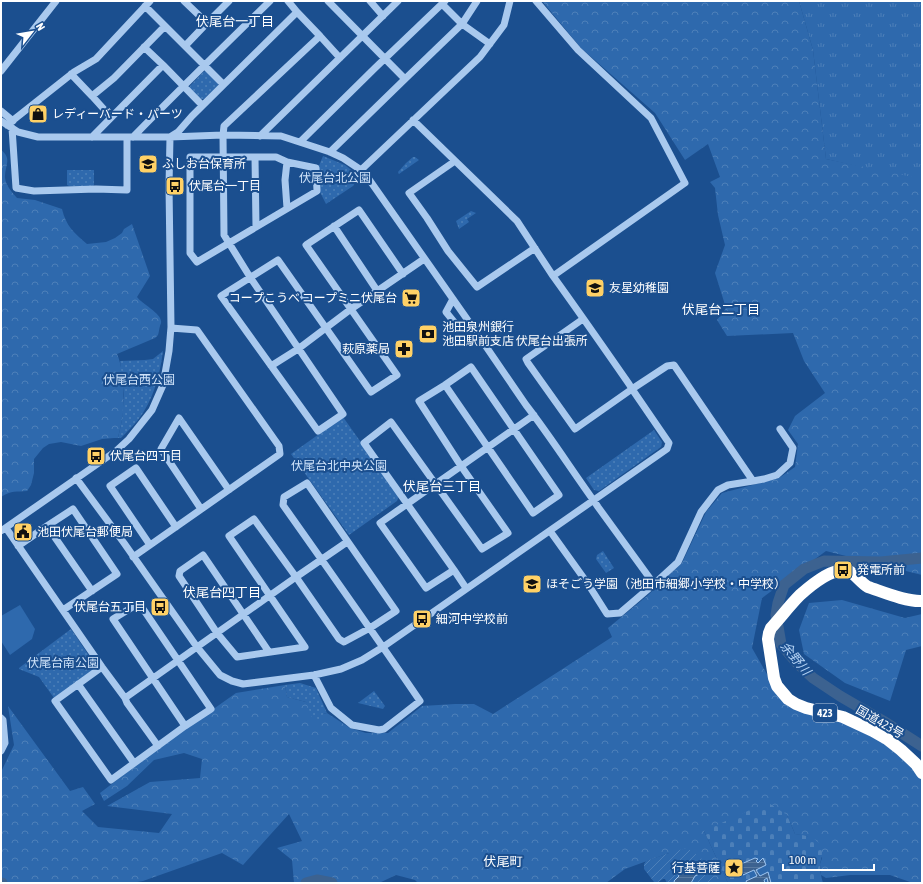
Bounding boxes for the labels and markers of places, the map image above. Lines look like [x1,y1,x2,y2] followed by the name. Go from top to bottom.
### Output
[27,103,49,125] shop icon: レディーバード・パーツ
[52,107,183,121] place label: レディーバード・パーツ
[137,153,159,175] school or university icon: ふしお台保育所
[162,157,246,171] place label: ふしお台保育所
[164,175,186,197] bus stop icon: 伏尾台一丁目
[189,179,261,193] place label: 伏尾台一丁目
[584,277,606,299] school or university icon: 友星幼稚園
[609,281,669,295] place label: 友星幼稚園
[400,287,422,309] supermarket icon: コープこうべ コープミニ伏尾台
[229,291,397,305] place label: コープこうべ コープミニ伏尾台
[442,320,588,348] place label: 池田泉州銀行 池田駅前支店 伏尾台出張所
[417,323,439,345] bank icon: 池田泉州銀行 池田駅前支店 伏尾台出張所
[393,338,415,360] pharmacy icon: 萩原薬局
[342,342,390,356] place label: 萩原薬局
[85,445,107,467] bus stop icon: 伏尾台四丁目
[110,449,182,463] place label: 伏尾台四丁目
[12,521,34,543] public building icon: 池田伏尾台郵便局
[37,525,133,539] place label: 池田伏尾台郵便局
[832,559,854,581] bus stop icon: 発電所前
[857,563,905,577] place label: 発電所前
[521,573,543,595] school or university icon: ほそごう学園（池田市細郷小学校・中学校）
[546,577,786,591] place label: ほそごう学園（池田市細郷小学校・中学校）
[149,596,171,618] bus stop icon: 伏尾台五丁目
[74,600,146,614] place label: 伏尾台五丁目
[411,608,433,630] bus stop icon: 細河中学校前
[436,612,508,626] place label: 細河中学校前
[723,857,745,879] place icon: 行基菩薩
[672,861,720,875] place label: 行基菩薩

